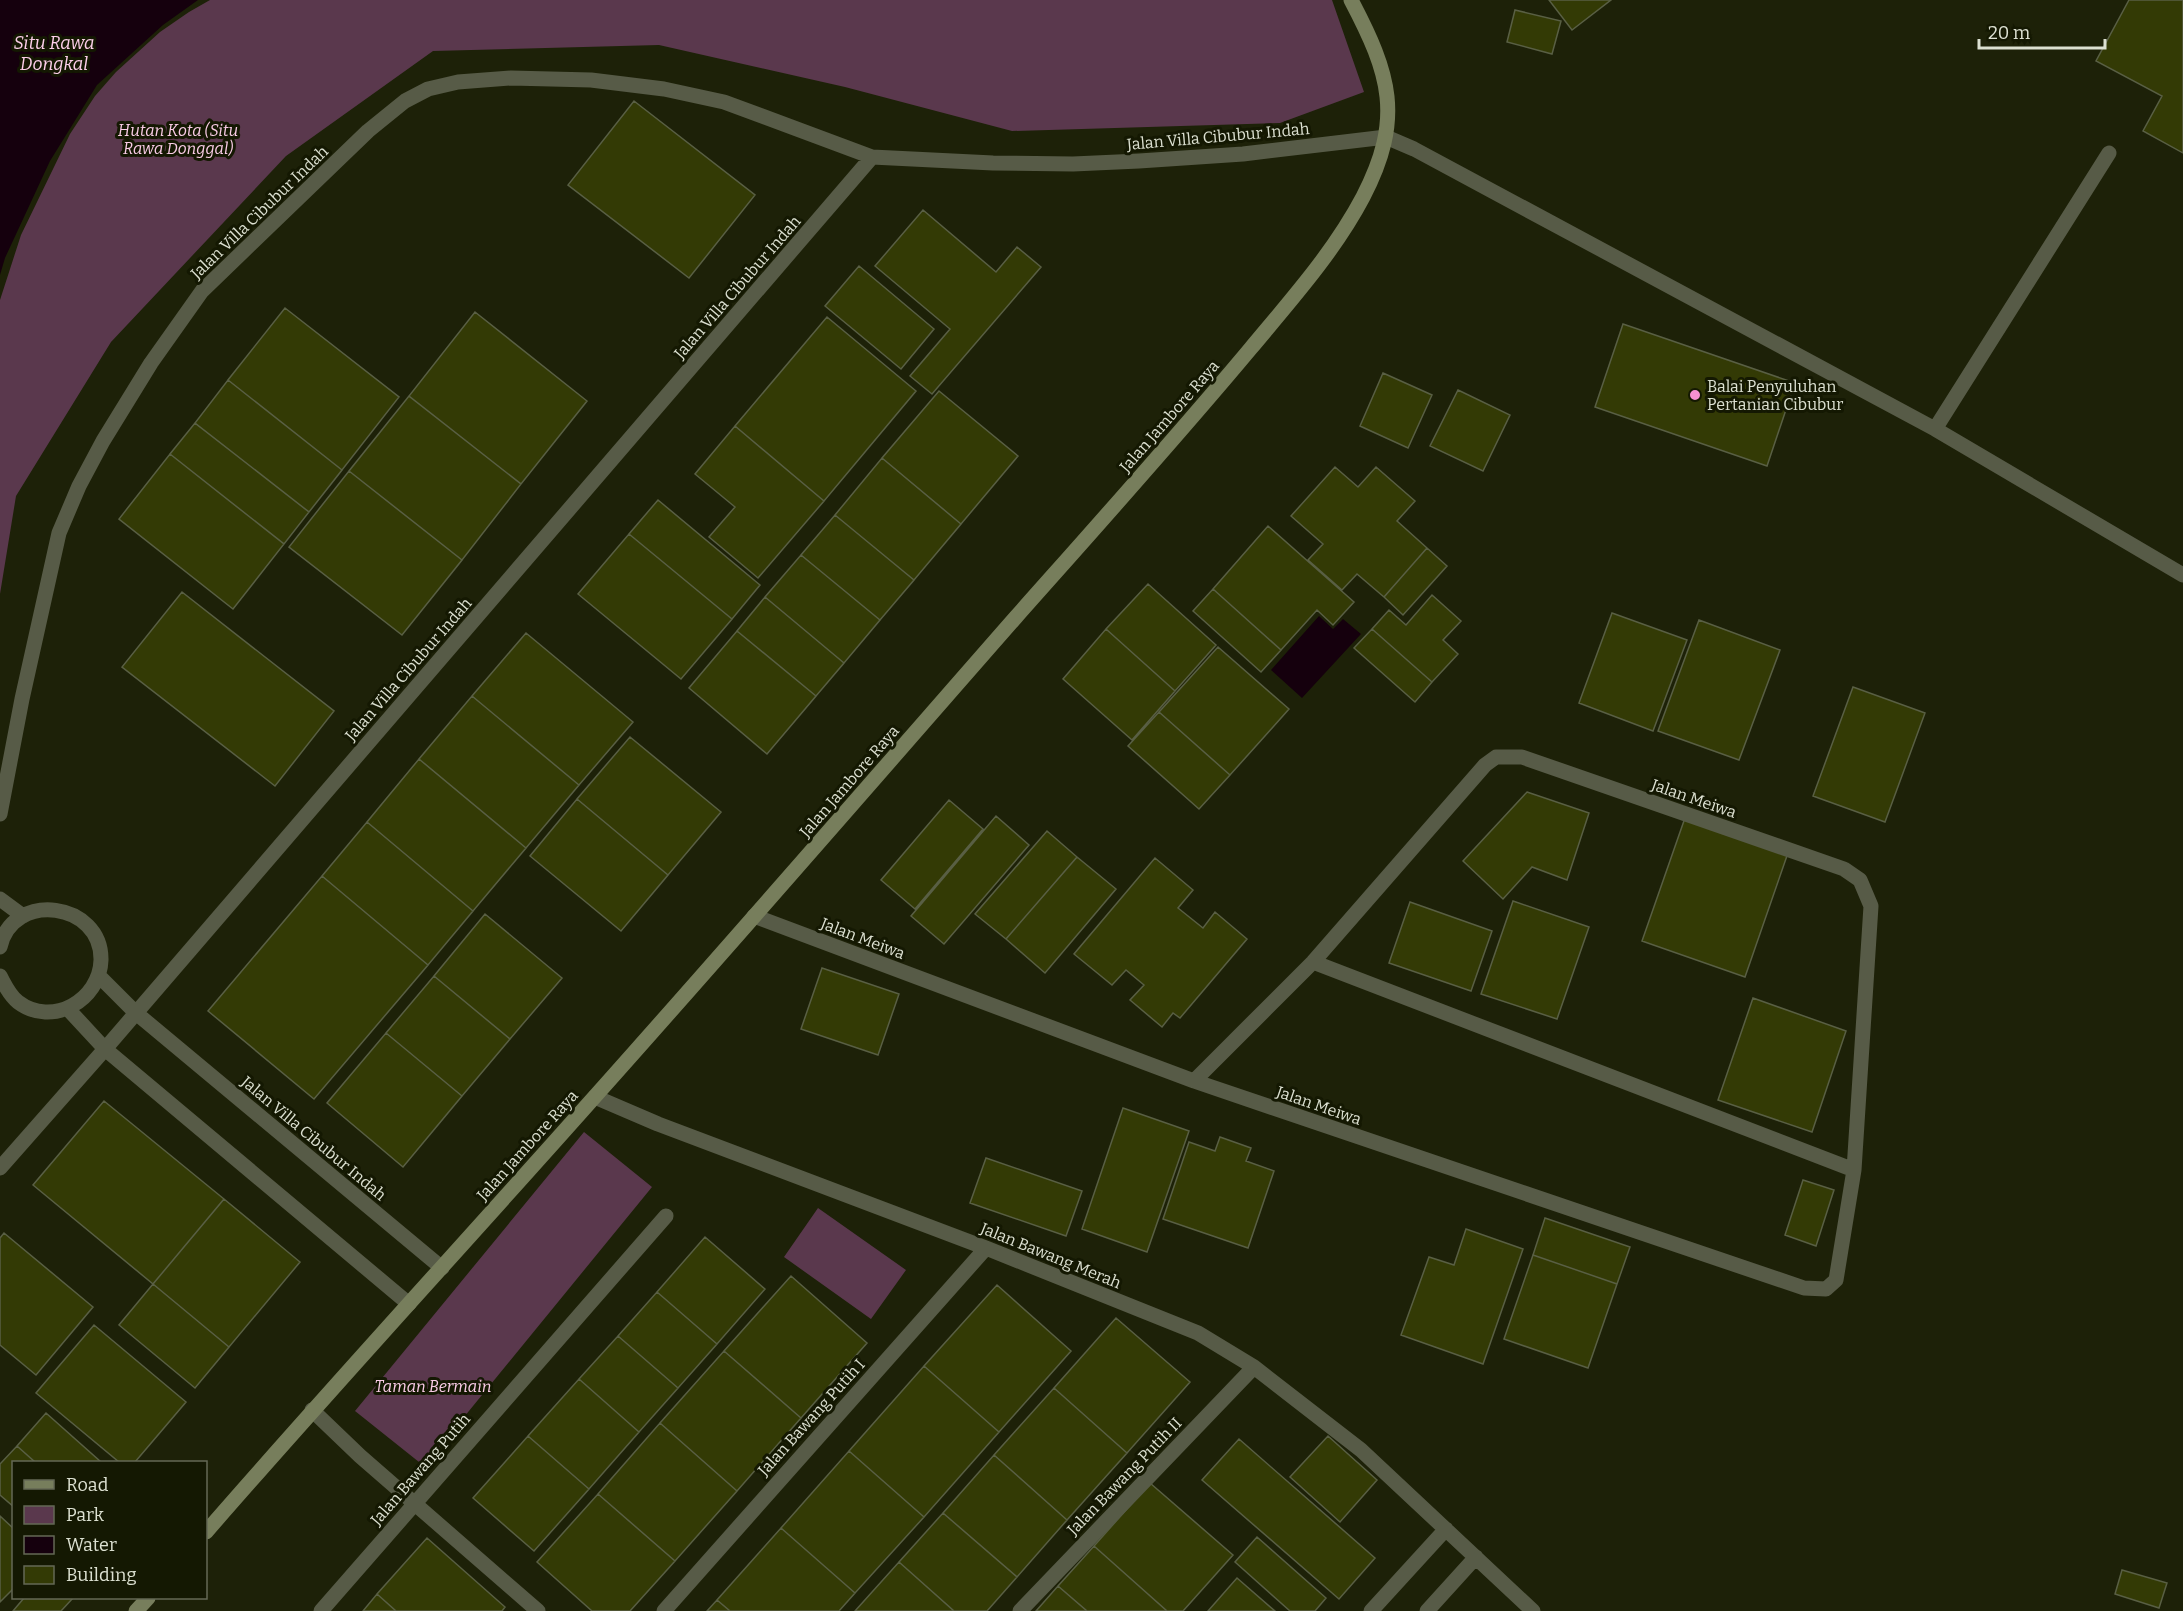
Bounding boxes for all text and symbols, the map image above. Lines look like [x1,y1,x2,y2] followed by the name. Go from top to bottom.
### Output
[1979,12,2105,50] scale bar
[1988,22,2030,44] text: 20 m
[13,32,95,75] water label: Situ Rawa Dongkal
[1125,119,1310,154] street label: Jalan Villa Cibubur Indah
[118,121,238,158] park label: Hutan Kota (Situ Rawa Donggal)
[186,142,332,284] street label: Jalan Villa Cibubur Indah
[669,212,805,363] street label: Jalan Villa Cibubur Indah
[1115,356,1223,477] street label: Jalan Jambore Raya
[1707,377,1843,414] place label: Balai Penyuluhan Pertanian Cibubur
[1688,388,1702,402] marker: Balai Penyuluhan Pertanian Cibubur
[340,594,476,745] street label: Jalan Villa Cibubur Indah
[795,721,903,842] street label: Jalan Jambore Raya
[1648,775,1739,822] street label: Jalan Meiwa
[817,913,908,963] street label: Jalan Meiwa
[237,1072,390,1205] street label: Jalan Villa Cibubur Indah
[1273,1082,1364,1129] street label: Jalan Meiwa
[472,1086,582,1205] street label: Jalan Jambore Raya
[977,1218,1124,1292] street label: Jalan Bawang Merah
[753,1355,869,1480] street label: Jalan Bawang Putih I
[375,1377,491,1396] park label: Taman Bermain
[366,1410,474,1530] street label: Jalan Bawang Putih
[1063,1414,1185,1540] street label: Jalan Bawang Putih II
[12,1461,207,1599] legend
[66,1474,109,1496] text: Road
[66,1504,105,1526] text: Park
[66,1534,117,1556] text: Water
[66,1564,137,1586] text: Building

